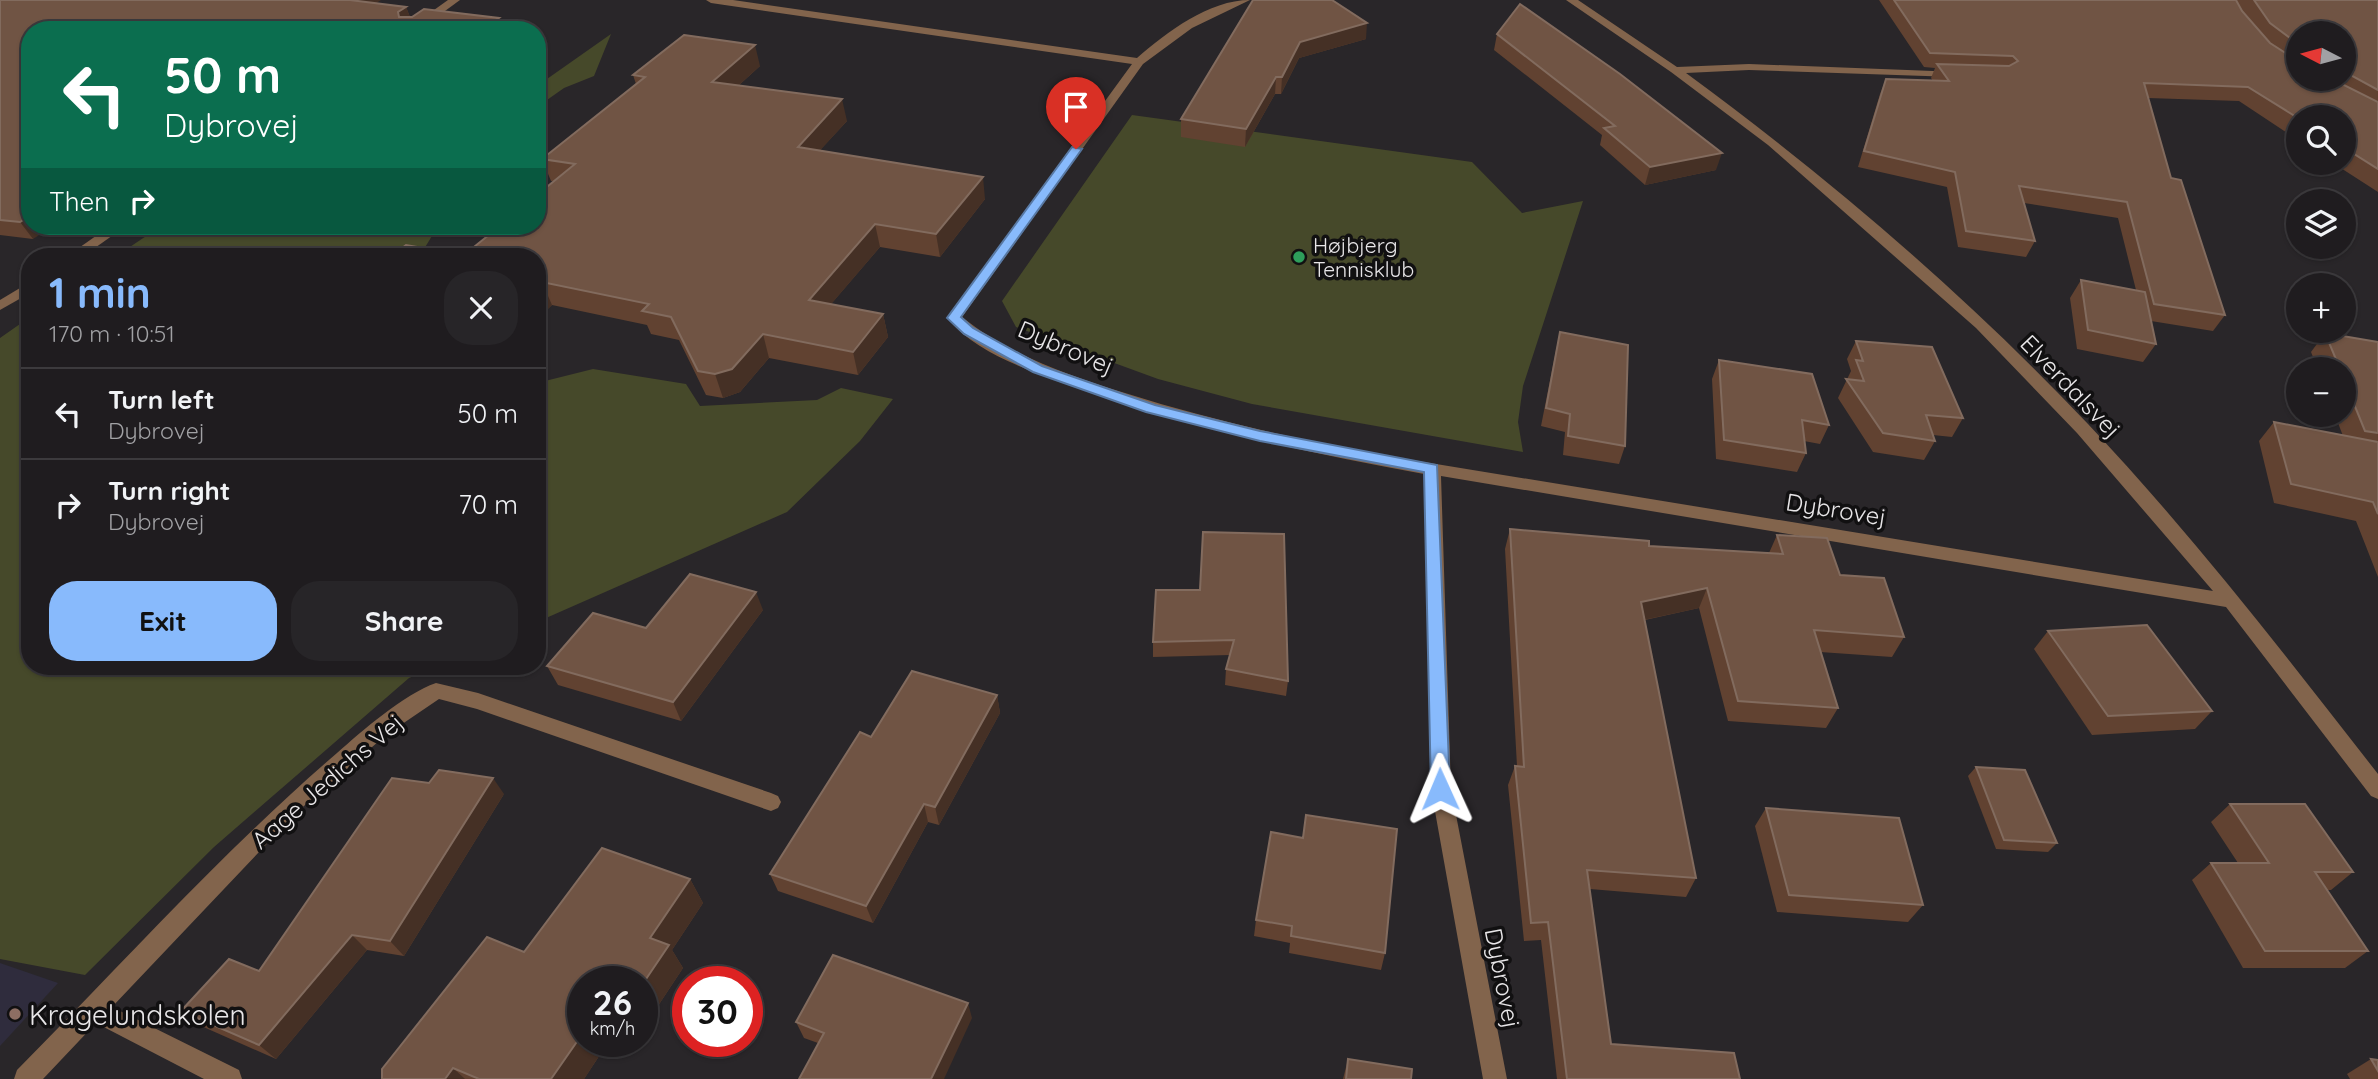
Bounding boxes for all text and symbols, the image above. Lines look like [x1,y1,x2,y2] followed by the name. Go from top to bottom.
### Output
[2286,21,2356,91] north arrow
[2286,21,2356,427] map controls
[164,44,281,105] text: 50 m
[49,49,140,140] icon: left
[1046,77,1106,149] pin
[1057,88,1095,126] icon: arrive
[164,105,299,145] text: Dybrovej
[2286,105,2356,175] button: search
[123,182,161,220] icon: right
[49,185,109,218] text: Then
[2286,189,2356,259] button: layers
[1313,232,1414,282] place label: Højbjerg Tennisklub
[1291,249,1307,265] marker: Højbjerg Tennisklub
[49,266,151,319] text: 1 min
[444,271,518,345] button: close
[2286,273,2356,343] button: +
[1014,313,1118,381] street label: Dybrovej
[49,319,175,348] text: 170 m · 10:51
[2014,328,2128,444] street label: Elverdalsvej
[2286,357,2356,427] button: −
[108,383,215,416] text: Turn left
[49,395,87,433] icon: left
[458,397,518,430] text: 50 m
[108,416,205,445] text: Dybrovej
[108,474,230,507] text: Turn right
[49,486,87,524] icon: right
[1784,486,1888,532] street label: Dybrovej
[458,488,518,521] text: 70 m
[108,507,205,536] text: Dybrovej
[49,581,277,661] button: Exit
[291,581,518,661] button: Share
[245,707,409,855] street label: Aage Jedichs Vej
[1403,752,1477,826] position arrow
[1479,925,1527,1031] street label: Dybrovej
[672,966,763,1057] speed limit sign: 30
[593,980,632,1024] text: 26
[29,997,246,1032] place label: Kragelundskolen
[7,1006,23,1022] marker: Kragelundskolen
[590,1017,635,1040] text: km/h

